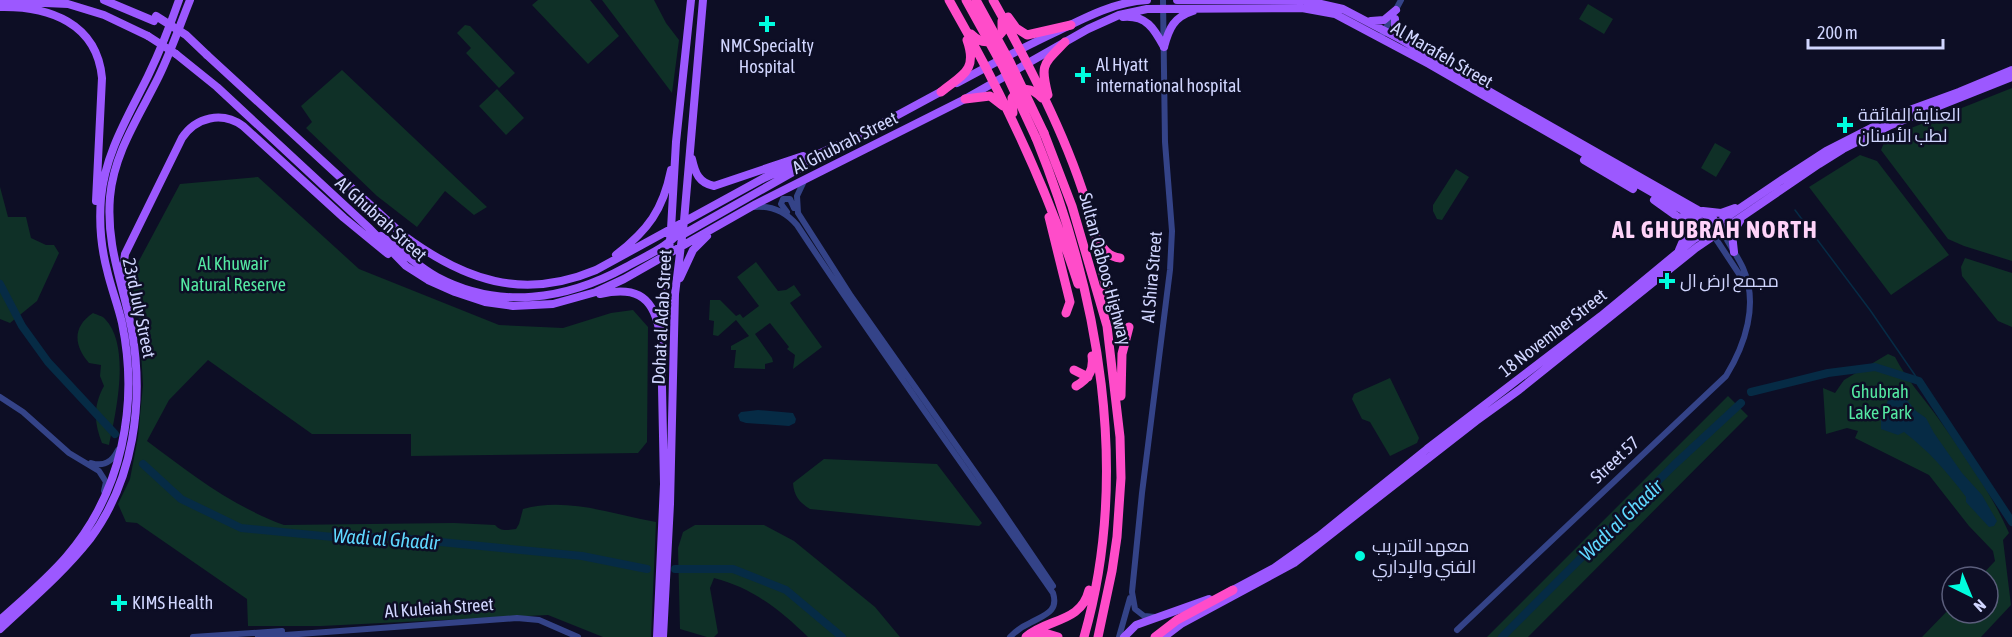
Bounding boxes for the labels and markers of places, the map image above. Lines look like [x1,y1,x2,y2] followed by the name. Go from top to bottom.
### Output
[758,15,776,33] marker: NMC Specialty Hospital
[720,35,814,77] place label: NMC Specialty Hospital
[1096,54,1241,96] place label: Al Hyatt international hospital
[1074,66,1092,84] marker: Al Hyatt international hospital
[1858,104,1961,147] place label: العناية الفائقة لطب الأسنان
[1836,116,1854,134] marker: العناية الفائقة لطب الأسنان
[1680,270,1779,293] place label: مجمع ارض ال
[1658,272,1676,290] marker: مجمع ارض ال
[1372,535,1476,581] place label: معهد التدريب الفني والإداري
[1353,549,1367,563] marker: معهد التدريب الفني والإداري
[132,592,213,613] place label: KIMS Health
[110,594,128,612] marker: KIMS Health

